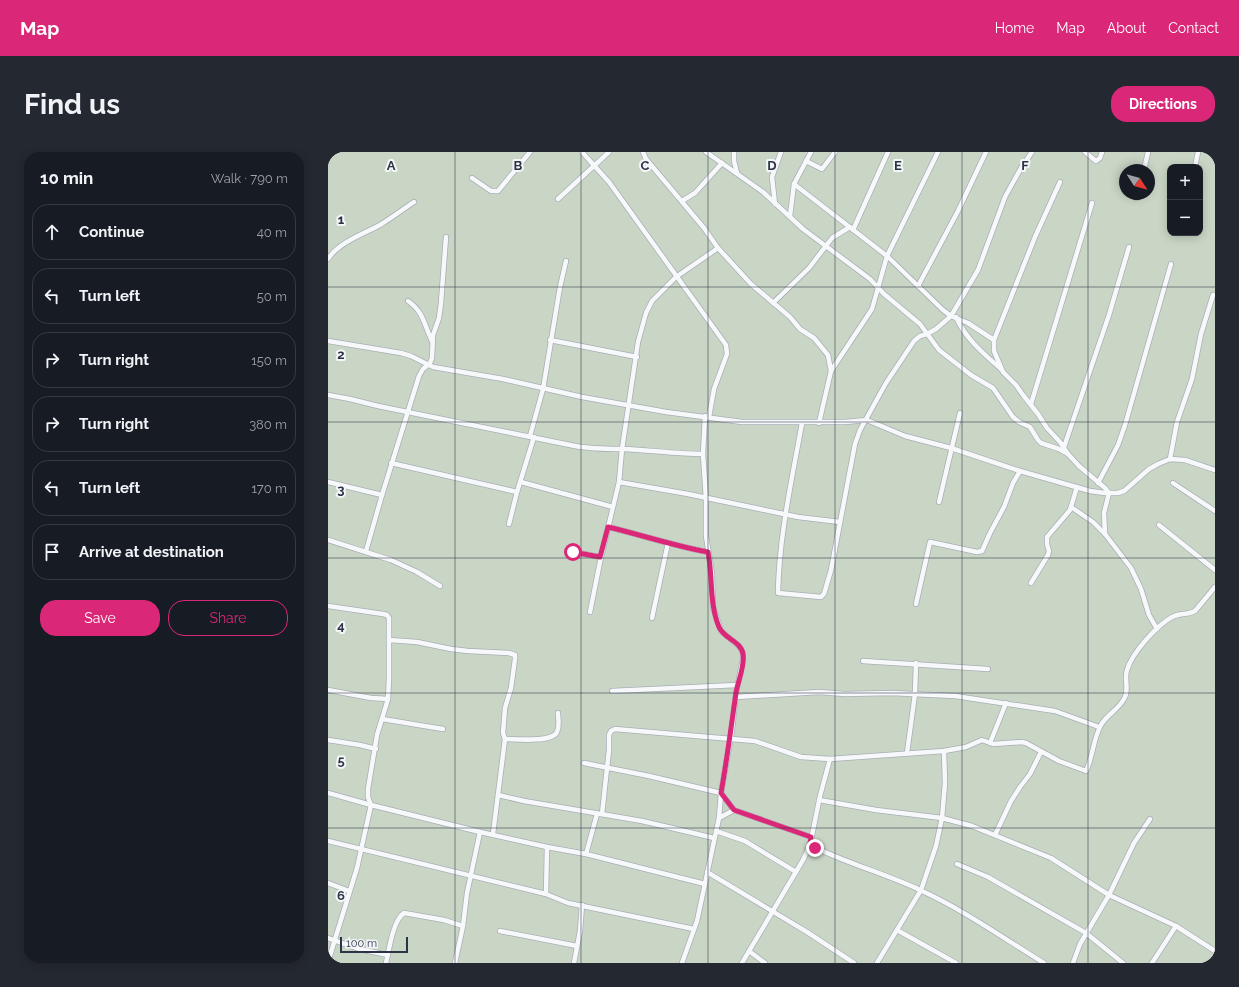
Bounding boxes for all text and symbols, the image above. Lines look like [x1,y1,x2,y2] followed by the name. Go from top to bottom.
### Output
[20,17,59,39] text: Map
[995,20,1034,36] text: Home
[1056,20,1085,36] text: Map
[1107,20,1146,36] text: About
[1168,20,1219,36] text: Contact
[1111,86,1215,122] button: Directions
[24,88,120,121] text: Find us
[387,158,396,173] text: A
[514,158,523,173] text: B
[641,158,650,173] text: C
[767,158,777,173] text: D
[894,158,902,173] text: E
[1021,158,1029,173] text: F
[1119,164,1155,200] north arrow
[1167,164,1203,236] map controls
[1167,164,1203,200] button: +
[40,168,93,188] text: 10 min
[211,171,288,186] text: Walk · 790 m
[1167,200,1203,236] button: −
[338,212,345,227] text: 1
[41,221,63,243] icon: ahead
[79,223,144,241] text: Continue
[257,225,287,240] text: 40 m
[41,285,63,307] icon: left
[79,287,140,305] text: Turn left
[257,289,287,304] text: 50 m
[337,347,345,362] text: 2
[41,349,63,371] icon: right
[79,351,149,369] text: Turn right
[251,353,287,368] text: 150 m
[41,413,63,435] icon: right
[79,415,149,433] text: Turn right
[249,417,287,432] text: 380 m
[41,477,63,499] icon: left
[79,479,140,497] text: Turn left
[251,481,287,496] text: 170 m
[337,482,345,497] text: 3
[41,541,63,563] icon: arrive
[79,543,224,561] text: Arrive at destination
[564,543,582,561] route start
[40,600,160,636] button: Save
[168,600,288,636] button: Share
[337,618,345,633] text: 4
[337,753,345,768] text: 5
[806,839,824,857] route end
[337,888,345,903] text: 6
[340,935,408,954] scale bar
[346,937,377,950] text: 100 m

